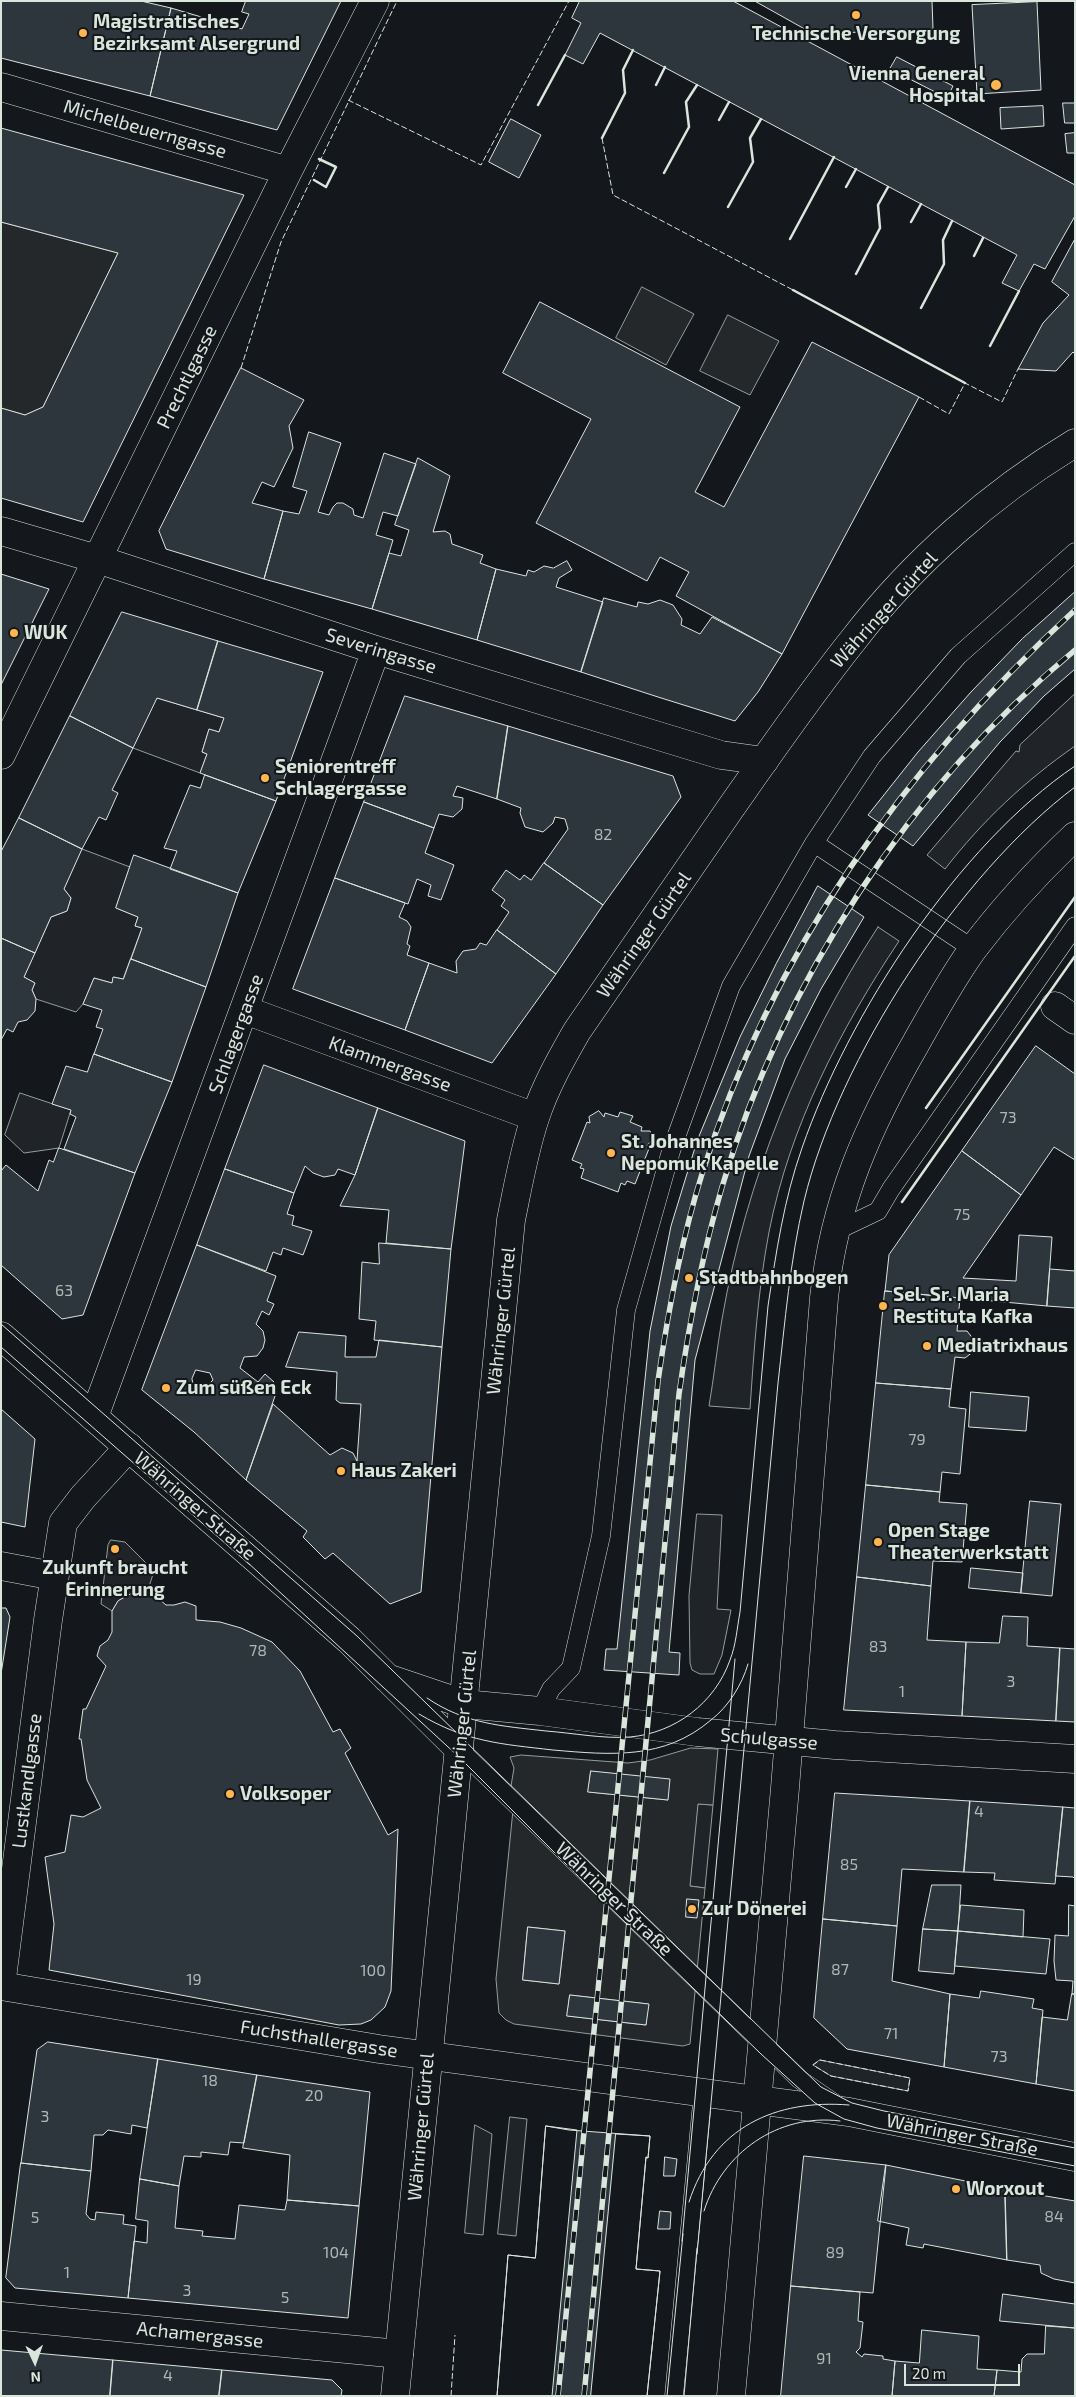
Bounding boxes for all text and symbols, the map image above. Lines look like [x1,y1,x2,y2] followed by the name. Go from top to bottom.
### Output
[850,9,862,21] marker: Technische Versorgung
[93,11,300,55] place label: Magistratisches Bezirksamt Alsergrund
[752,23,960,45] place label: Technische Versorgung
[77,27,89,39] marker: Magistratisches Bezirksamt Alsergrund
[849,63,985,107] place label: Vienna General Hospital
[989,78,1003,92] marker: Vienna General Hospital
[61,95,229,163] street label: Michelbeuerngasse
[152,321,222,433] street label: Prechtlgasse
[826,547,942,673] street label: Währinger Gürtel
[24,622,68,644] place label: WUK
[323,623,439,679] street label: Severingasse
[8,627,20,639] marker: WUK
[275,756,407,800] place label: Seniorentreff Schlagergasse
[259,772,271,784] marker: Seniorentreff Schlagergasse
[594,825,612,845] house number: 82
[592,868,696,1002] street label: Währinger Gürtel
[204,971,268,1097] street label: Schlagergasse
[326,1031,454,1097] street label: Klammergasse
[999,1108,1017,1128] house number: 73
[621,1131,779,1175] place label: St. Johannes Nepomuk Kapelle
[605,1147,617,1159] marker: St. Johannes Nepomuk Kapelle
[954,1205,970,1225] house number: 75
[482,1246,520,1396] street label: Währinger Gürtel
[699,1267,848,1289] place label: Stadtbahnbogen
[683,1272,695,1284] marker: Stadtbahnbogen
[55,1281,73,1301] house number: 63
[893,1284,1033,1328] place label: Sel. Sr. Maria Restituta Kafka
[877,1300,889,1312] marker: Sel. Sr. Maria Restituta Kafka
[937,1335,1068,1357] place label: Mediatrixhaus
[921,1340,933,1352] marker: Mediatrixhaus
[176,1377,311,1399] place label: Zum süßen Eck
[160,1382,172,1394] marker: Zum süßen Eck
[908,1430,926,1450] house number: 79
[129,1447,261,1565] street label: Währinger Straße
[351,1460,457,1482] place label: Haus Zakeri
[335,1465,347,1477] marker: Haus Zakeri
[888,1520,1049,1564] place label: Open Stage Theaterwerkstatt
[872,1536,884,1548] marker: Open Stage Theaterwerkstatt
[109,1543,121,1555] marker: Zukunft braucht Erinnerung
[42,1557,188,1601] place label: Zukunft braucht Erinnerung
[869,1637,887,1657] house number: 83
[249,1641,267,1661] house number: 78
[443,1649,481,1799] street label: Währinger Gürtel
[1007,1672,1015,1692] house number: 3
[899,1682,905,1702] house number: 1
[7,1712,47,1850] street label: Lustkandlgasse
[719,1723,819,1755] street label: Schulgasse
[240,1783,331,1805] place label: Volksoper
[224,1788,236,1800] marker: Volksoper
[974,1802,984,1822] house number: 4
[551,1837,677,1961] street label: Währinger Straße
[840,1855,858,1875] house number: 85
[702,1898,807,1920] place label: Zur Dönerei
[686,1903,698,1915] marker: Zur Dönerei
[831,1960,849,1980] house number: 87
[360,1961,386,1981] house number: 100
[186,1970,202,1990] house number: 19
[239,2015,399,2063] street label: Fuchsthallergasse
[884,2024,898,2044] house number: 71
[990,2047,1008,2067] house number: 73
[403,2052,439,2202] street label: Währinger Gürtel
[202,2071,218,2091] house number: 18
[305,2086,323,2106] house number: 20
[41,2107,49,2127] house number: 3
[884,2109,1040,2161] street label: Währinger Straße
[966,2178,1044,2200] place label: Worxout
[950,2183,962,2195] marker: Worxout
[1044,2207,1064,2227] house number: 84
[31,2208,39,2228] house number: 5
[323,2243,349,2263] house number: 104
[826,2243,844,2263] house number: 89
[64,2263,70,2283] house number: 1
[183,2281,191,2301] house number: 3
[281,2288,289,2308] house number: 5
[135,2317,265,2353] street label: Achamergasse
[10,2337,60,2387] north arrow
[816,2349,832,2369] house number: 91
[906,2354,1022,2386] scale bar
[912,2364,946,2382] text: 20 m
[163,2366,173,2386] house number: 4
[30,2369,41,2386] text: N

